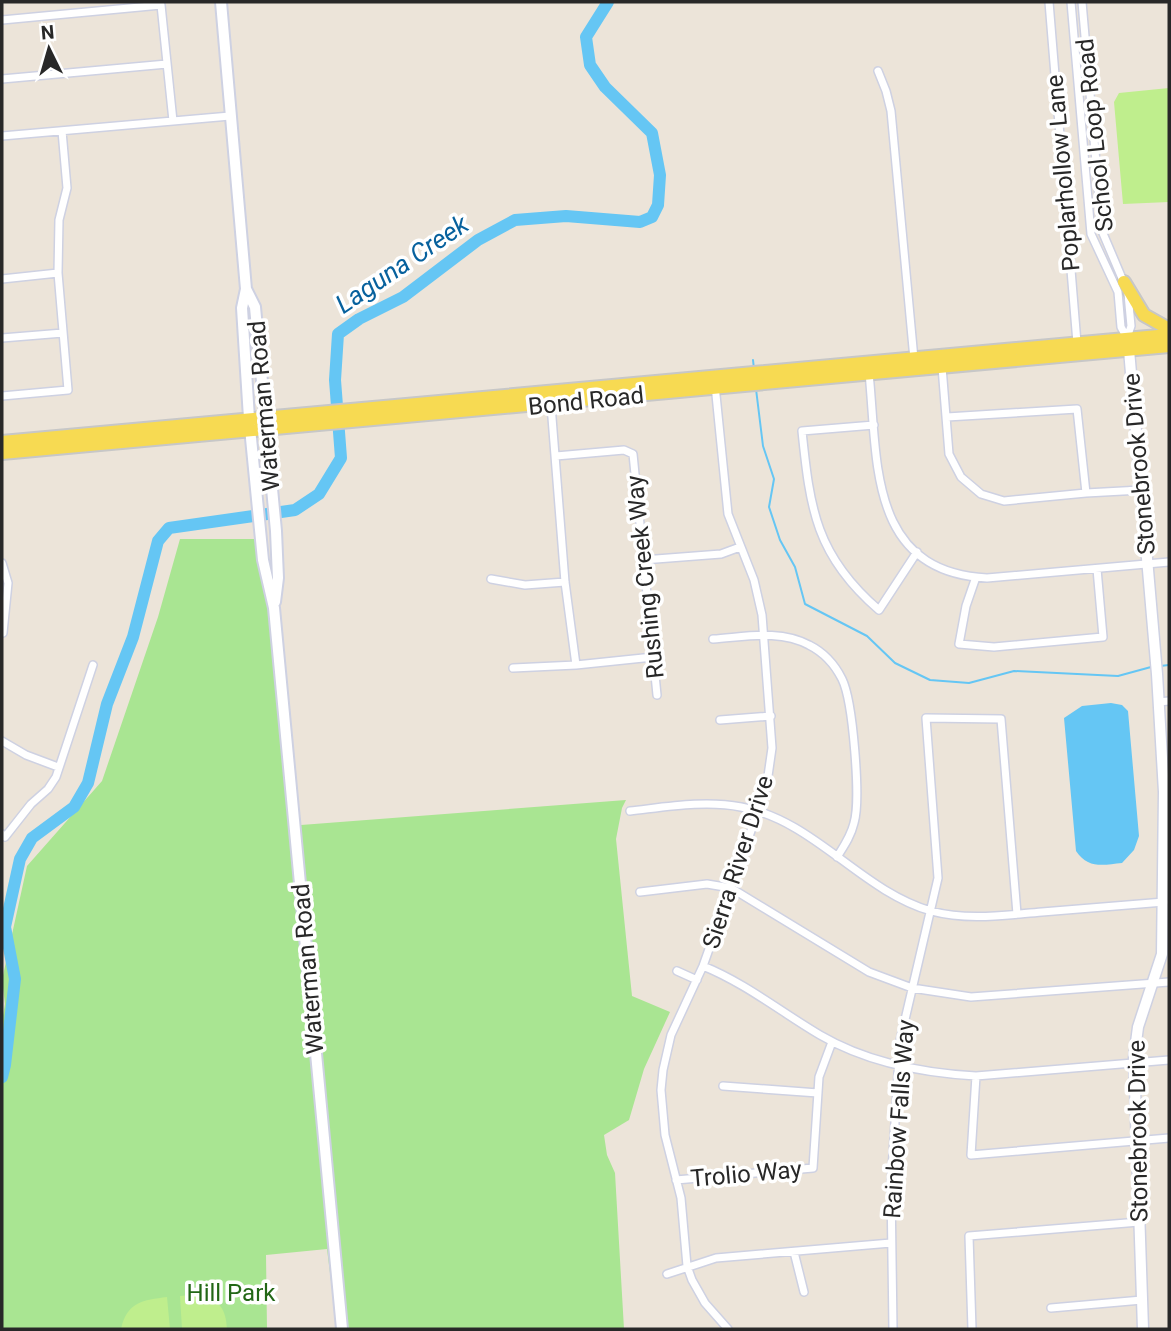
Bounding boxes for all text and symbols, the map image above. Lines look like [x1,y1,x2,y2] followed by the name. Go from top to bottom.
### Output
[14,14,84,84] north arrow
[40,21,55,45] text: N
[1071,37,1119,233] street label: School Loop Road
[1040,73,1086,273] street label: Poplarhollow Lane
[330,208,475,319] water label: Laguna Creek
[243,320,285,492] street label: Waterman Road
[1117,372,1161,556] street label: Stonebrook Drive
[527,381,645,421] street label: Bond Road
[620,473,670,680] street label: Rushing Creek Way
[697,772,779,952] street label: Sierra River Drive
[287,883,329,1055] street label: Waterman Road
[878,1018,920,1219] street label: Rainbow Falls Way
[1122,1040,1154,1222] street label: Stonebrook Drive
[689,1155,803,1193] street label: Trolio Way
[187,1279,276,1307] park label: Hill Park

